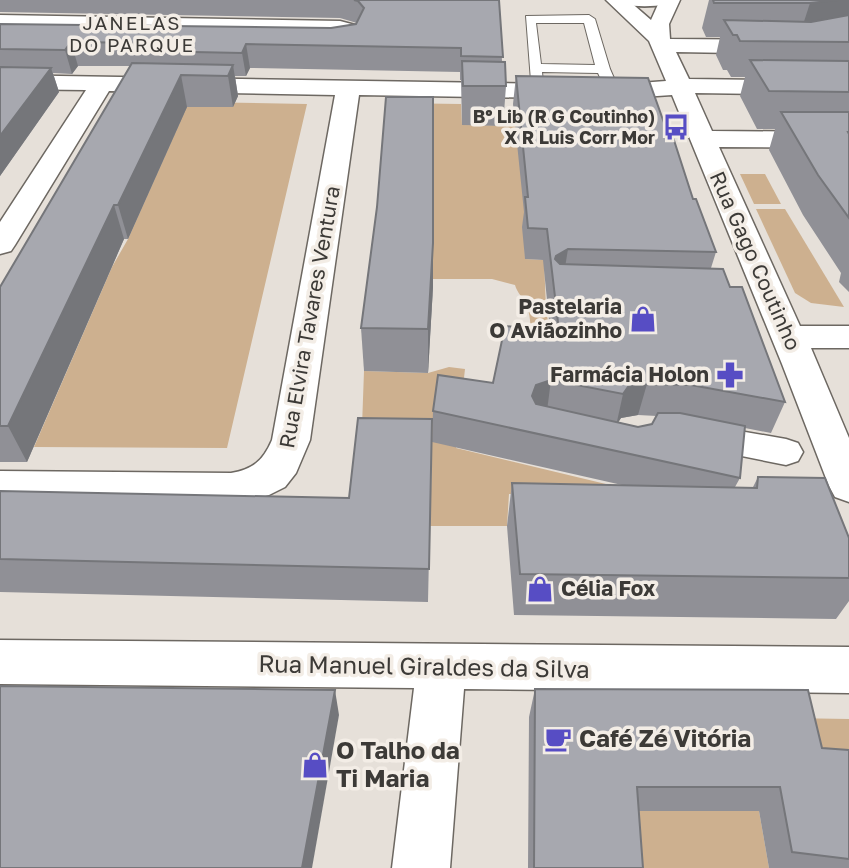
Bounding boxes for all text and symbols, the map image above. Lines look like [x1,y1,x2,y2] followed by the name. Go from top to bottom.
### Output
[69,11,195,56] district label: JANELAS DO PARQUE
[473,105,655,148] place label: Bº Lib (R G Coutinho) X R Luis Corr Mor
[661,112,691,142] bus stop icon: Bº Lib (R G Coutinho) X R Luis Corr Mor
[705,167,807,354] street label: Rua Gago Coutinho
[273,184,345,450] street label: Rua Elvira Tavares Ventura
[489,293,622,343] place label: Pastelaria O Aviãozinho
[628,304,658,334] shop icon: Pastelaria O Aviãozinho
[715,360,745,390] pharmacy icon: Farmácia Holon
[550,361,709,387] place label: Farmácia Holon
[525,574,555,604] shop icon: Célia Fox
[561,575,655,601] place label: Célia Fox
[258,648,590,683] street label: Rua Manuel Giraldes da Silva
[579,723,751,752] place label: Café Zé Vitória
[543,724,573,754] cafe icon: Café Zé Vitória
[336,735,460,792] place label: O Talho da Ti Maria
[300,750,330,780] shop icon: O Talho da Ti Maria

